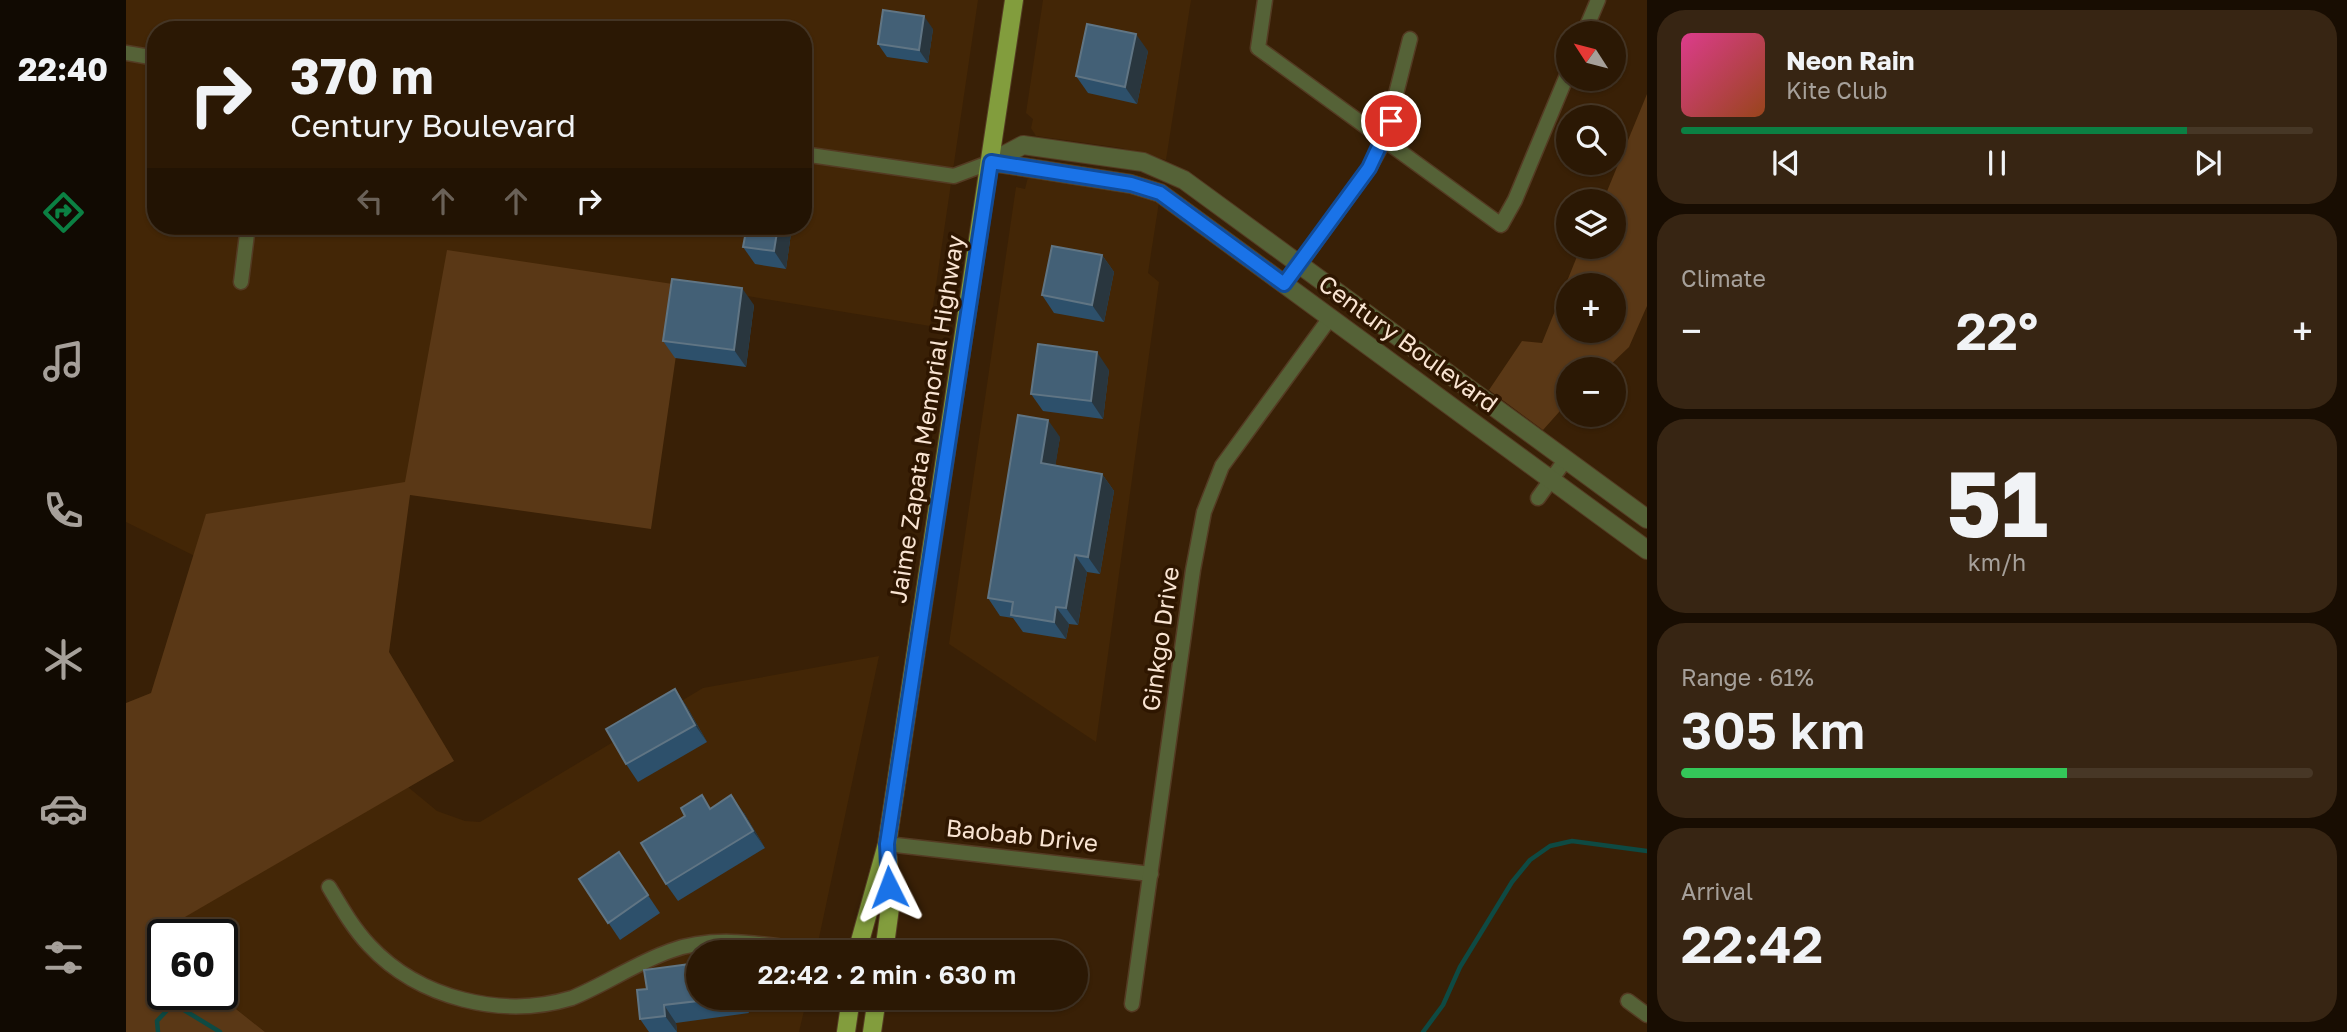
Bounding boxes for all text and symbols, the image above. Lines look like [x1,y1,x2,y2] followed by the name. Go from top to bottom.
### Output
[1556,21,1626,91] north arrow
[1556,21,1626,427] map controls
[1786,45,1915,76] text: Neon Rain
[290,46,434,105] text: 370 m
[175,49,266,140] icon: right
[18,50,108,88] text: 22:40
[1786,76,1887,104] text: Kite Club
[1361,91,1421,151] pin
[1372,102,1410,140] icon: arrive
[1556,105,1626,175] button: search
[290,106,576,144] text: Century Boulevard
[1767,144,1805,182] icon: previous
[1978,144,2016,182] icon: pause
[2189,144,2227,182] icon: next
[351,182,389,220] icon: left
[424,182,462,220] icon: ahead
[497,182,535,220] icon: ahead
[570,182,608,220] icon: right
[39,188,88,237] icon: directions
[1556,189,1626,259] button: layers
[882,233,969,605] street label: Jaime Zapata Memorial Highway
[1681,264,1766,292] text: Climate
[1314,268,1504,418] street label: Century Boulevard
[1556,273,1626,343] button: +
[1956,299,2038,361] text: 22°
[1681,308,1702,353] text: −
[2292,308,2313,353] text: +
[39,337,88,386] icon: music
[1556,357,1626,427] button: −
[1946,448,2048,557] text: 51
[39,486,88,535] icon: phone
[1968,548,2026,576] text: km/h
[1135,565,1184,713] street label: Ginkgo Drive
[39,635,88,684] icon: climate
[1681,663,1814,691] text: Range · 61%
[1681,698,1865,760] text: 305 km
[39,784,88,833] icon: car
[945,812,1100,857] street label: Baobab Drive
[852,850,926,924] position arrow
[1681,877,1753,905] text: Arrival
[1681,912,1823,974] text: 22:42
[147,919,238,1010] speed limit sign: 60
[39,933,88,982] icon: filters
[758,959,1016,990] text: 22:42 · 2 min · 630 m

